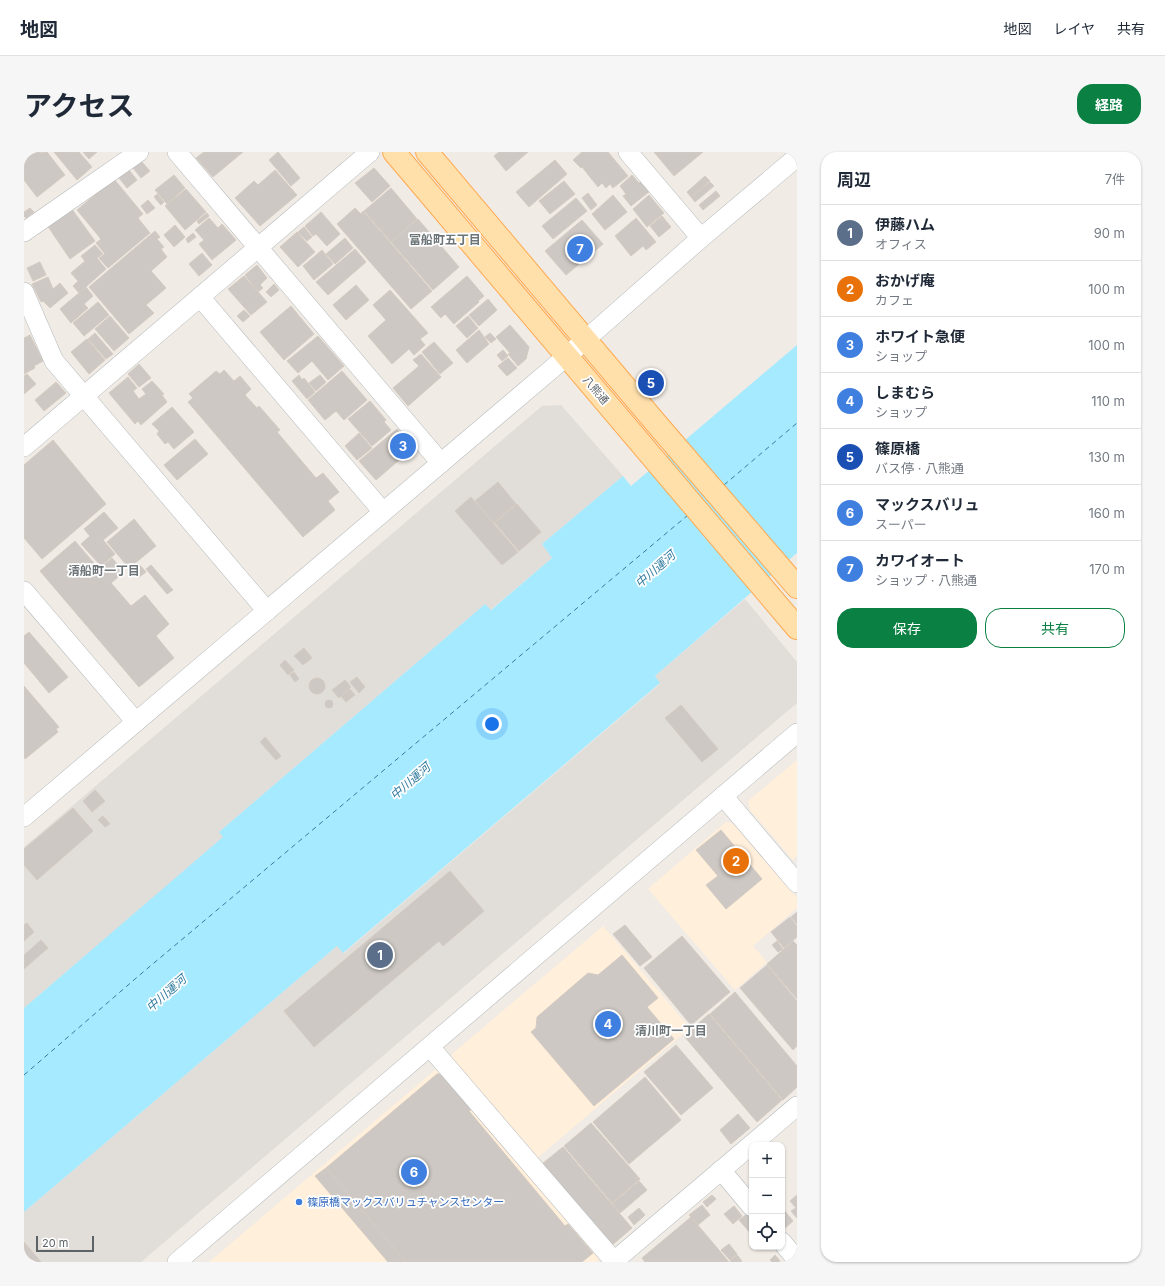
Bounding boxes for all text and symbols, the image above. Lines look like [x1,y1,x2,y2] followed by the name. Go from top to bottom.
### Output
[20,18,58,41] text: 地図
[1003,20,1031,37] text: 地図
[1053,20,1095,37] text: レイヤ
[1117,20,1145,37] text: 共有
[1077,84,1141,124] button: 経路
[24,89,135,123] text: アクセス
[837,170,871,190] text: 周辺
[1105,171,1125,187] text: 7件
[875,215,935,234] text: 伊藤ハム
[847,225,853,241] text: 1
[1094,225,1125,241] text: 90 m
[409,232,481,247] district label: 富船町五丁目
[567,234,593,264] pin: 7
[875,236,927,252] text: オフィス
[875,271,935,290] text: おかげ庵
[846,281,854,297] text: 2
[1088,281,1125,297] text: 100 m
[875,292,914,308] text: カフェ
[875,327,965,346] text: ホワイト急便
[846,337,854,353] text: 3
[1088,337,1125,353] text: 100 m
[875,348,927,364] text: ショップ
[638,368,664,398] pin: 5
[580,373,612,407] street label: 八熊通
[875,383,935,402] text: しまむら
[846,393,854,409] text: 4
[1091,393,1125,409] text: 110 m
[875,404,927,420] text: ショップ
[390,431,416,461] pin: 3
[875,439,920,458] text: 篠原橋
[846,449,854,465] text: 5
[1088,449,1125,465] text: 130 m
[875,460,964,476] text: バス停 · 八熊通
[875,495,980,514] text: マックスバリュ
[846,505,854,521] text: 6
[1088,505,1125,521] text: 160 m
[875,516,927,532] text: スーパー
[632,546,680,590] water label: 中川運河
[875,551,965,570] text: カワイオート
[846,561,854,577] text: 7
[1089,561,1125,577] text: 170 m
[68,563,140,578] district label: 清船町一丁目
[875,572,977,588] text: ショップ · 八熊通
[837,608,977,648] button: 保存
[985,608,1125,648] button: 共有
[482,714,502,734] your location
[387,758,435,802] water label: 中川運河
[723,846,749,876] pin: 2
[367,940,393,970] pin: 1
[143,970,191,1014] water label: 中川運河
[595,1009,621,1039] pin: 4
[635,1023,707,1038] district label: 清川町一丁目
[749,1142,785,1250] map controls
[749,1142,785,1178] button: +
[401,1157,427,1187] pin: 6
[749,1178,785,1214] button: −
[307,1195,504,1209] place label: 篠原橋マックスバリュチャンスセンター
[294,1197,304,1207] marker: 篠原橋マックスバリュチャンスセンター
[749,1214,785,1250] button: locate
[36,1234,94,1253] scale bar
[42,1236,68,1250] text: 20 m

